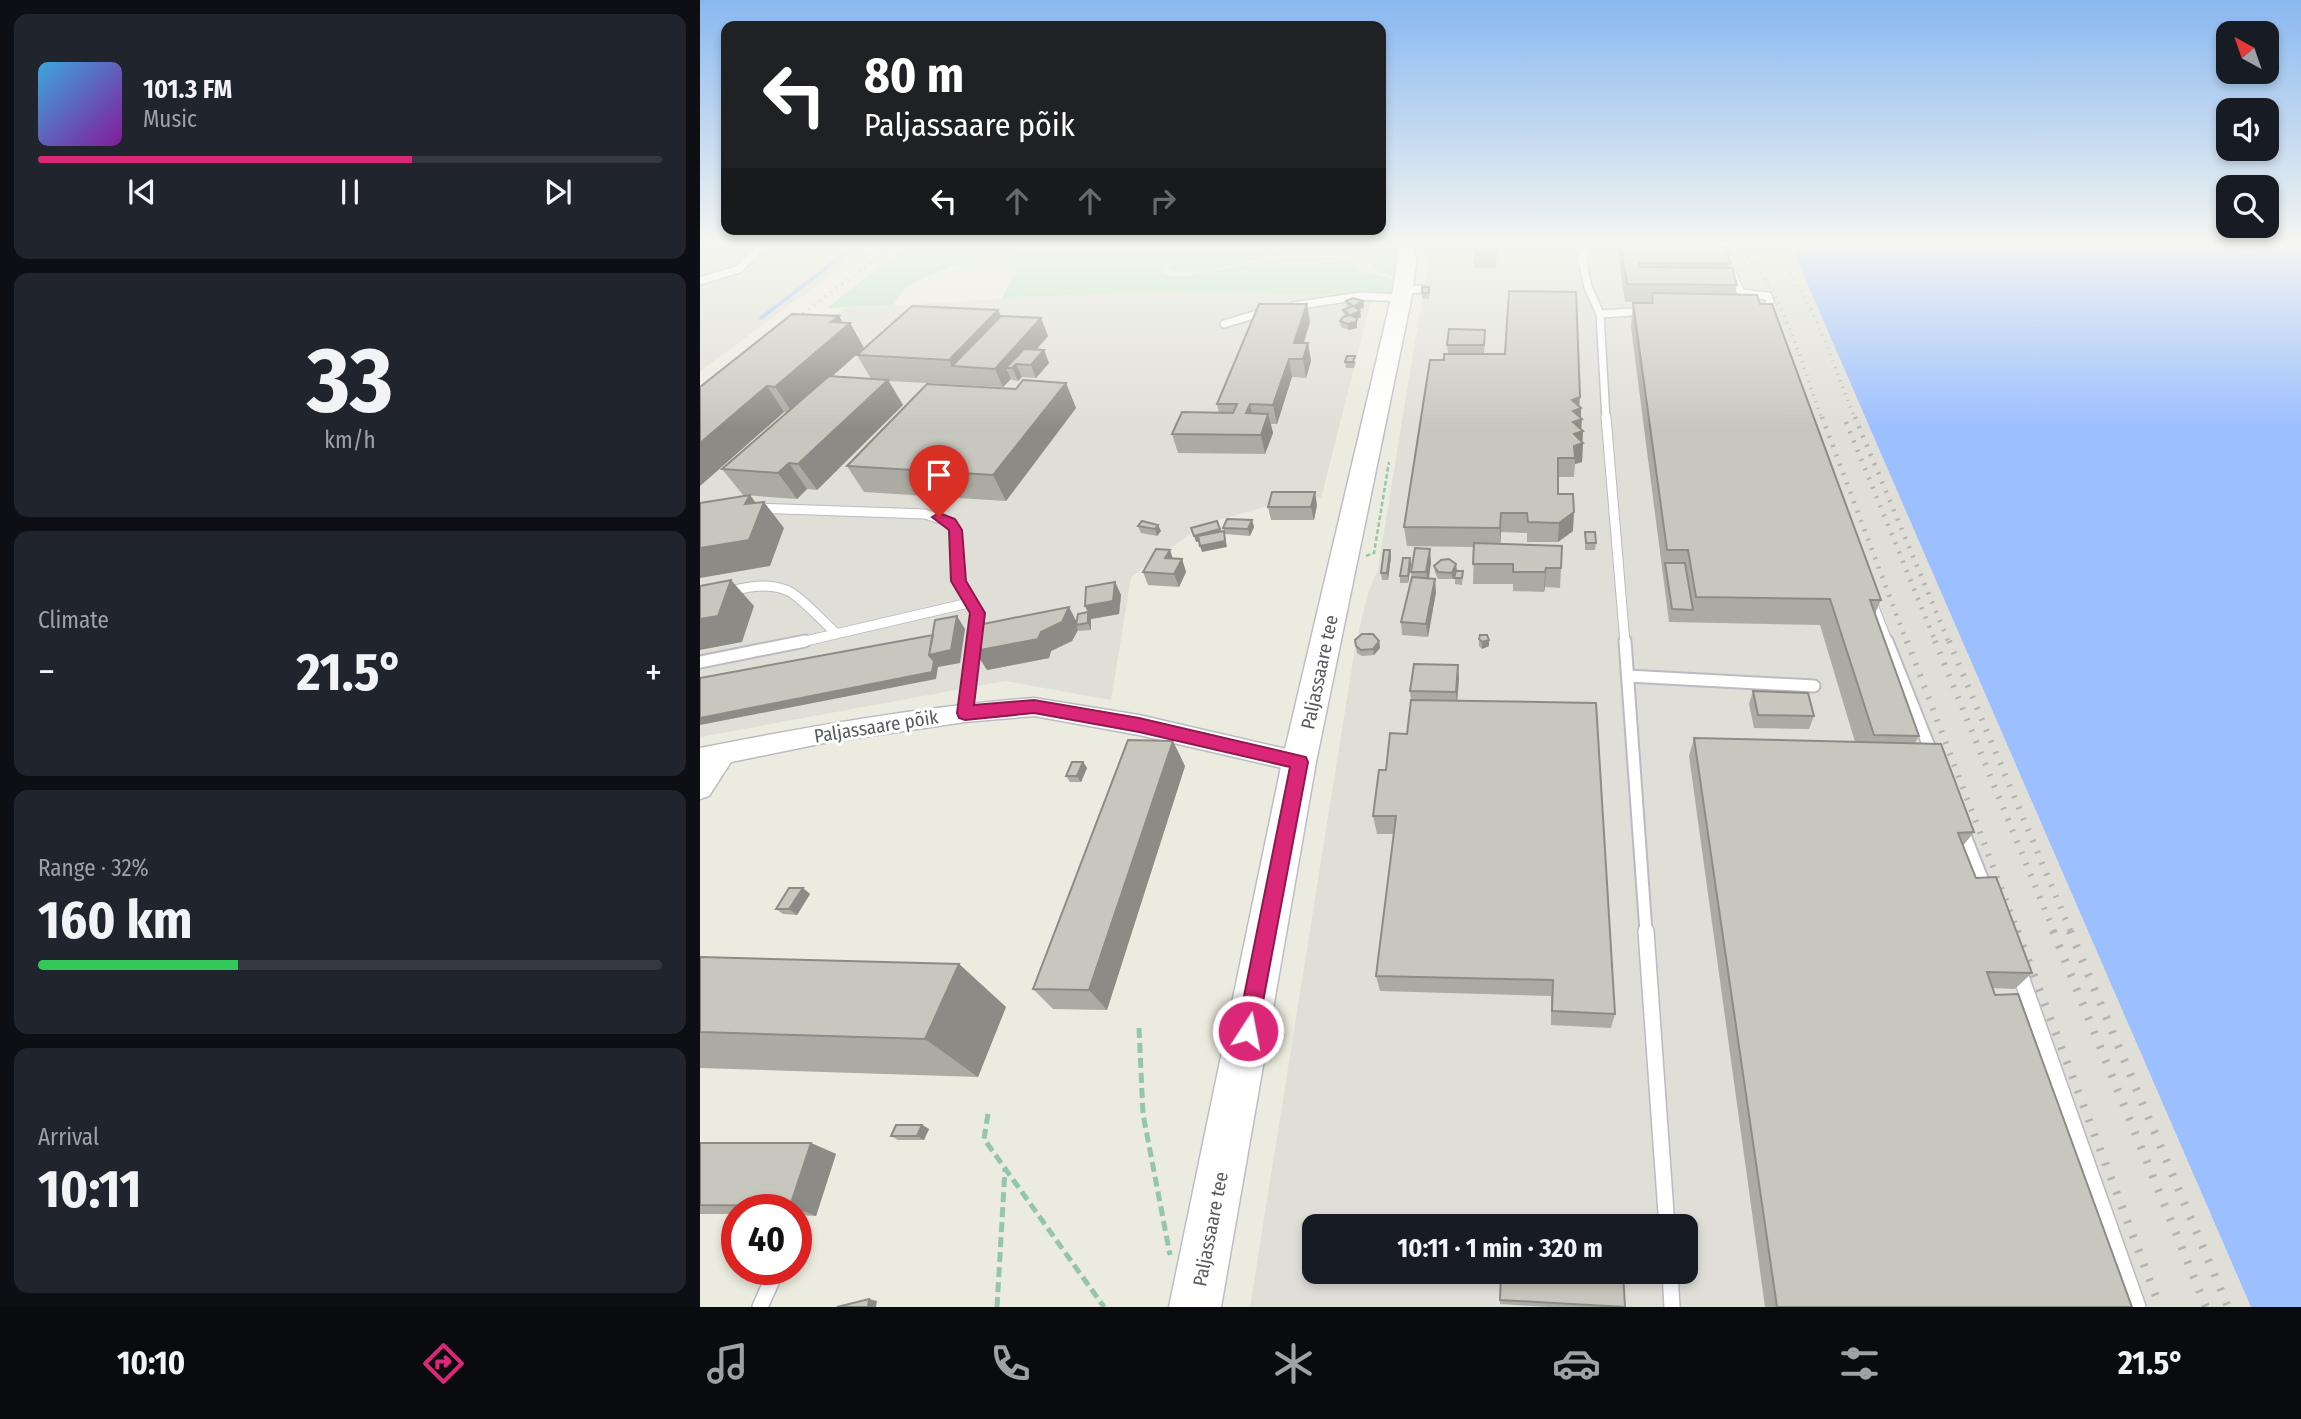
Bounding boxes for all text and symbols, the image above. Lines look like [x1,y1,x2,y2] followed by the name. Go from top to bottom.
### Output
[2216,21,2278,84] north arrow
[2216,21,2279,238] map controls
[864,46,964,105] text: 80 m
[749,49,840,140] icon: left
[143,74,232,105] text: 101.3 FM
[2216,98,2279,161] button: sound
[143,105,197,133] text: Music
[864,106,1075,144] text: Paljassaare põik
[123,173,161,211] icon: previous
[331,173,369,211] icon: pause
[539,173,577,211] icon: next
[2216,175,2279,238] button: search
[925,182,963,220] icon: left
[998,182,1036,220] icon: ahead
[1071,182,1109,220] icon: ahead
[1144,182,1182,220] icon: right
[307,326,393,435] text: 33
[324,426,376,454] text: km/h
[909,445,969,517] pin
[920,456,958,494] icon: arrive
[38,606,109,634] text: Climate
[1296,613,1343,731] street label: Paljassaare tee
[296,641,403,704] text: 21.5°
[38,649,55,695] text: −
[645,649,662,695] text: +
[812,705,940,748] street label: Paljassaare põik
[38,854,149,882] text: Range · 32%
[38,889,193,952] text: 160 km
[1211,994,1285,1068] position arrow
[38,1123,99,1151] text: Arrival
[38,1158,142,1221] text: 10:11
[1188,1170,1233,1288] street label: Paljassaare tee
[721,1194,812,1285] speed limit sign: 40
[1397,1233,1603,1264] text: 10:11 · 1 min · 320 m
[419,1339,468,1388] icon: directions
[703,1339,752,1388] icon: music
[986,1339,1035,1388] icon: phone
[1269,1339,1318,1388] icon: climate
[1552,1339,1601,1388] icon: car
[1835,1339,1884,1388] icon: filters
[117,1344,185,1382] text: 10:10
[2118,1344,2184,1382] text: 21.5°

